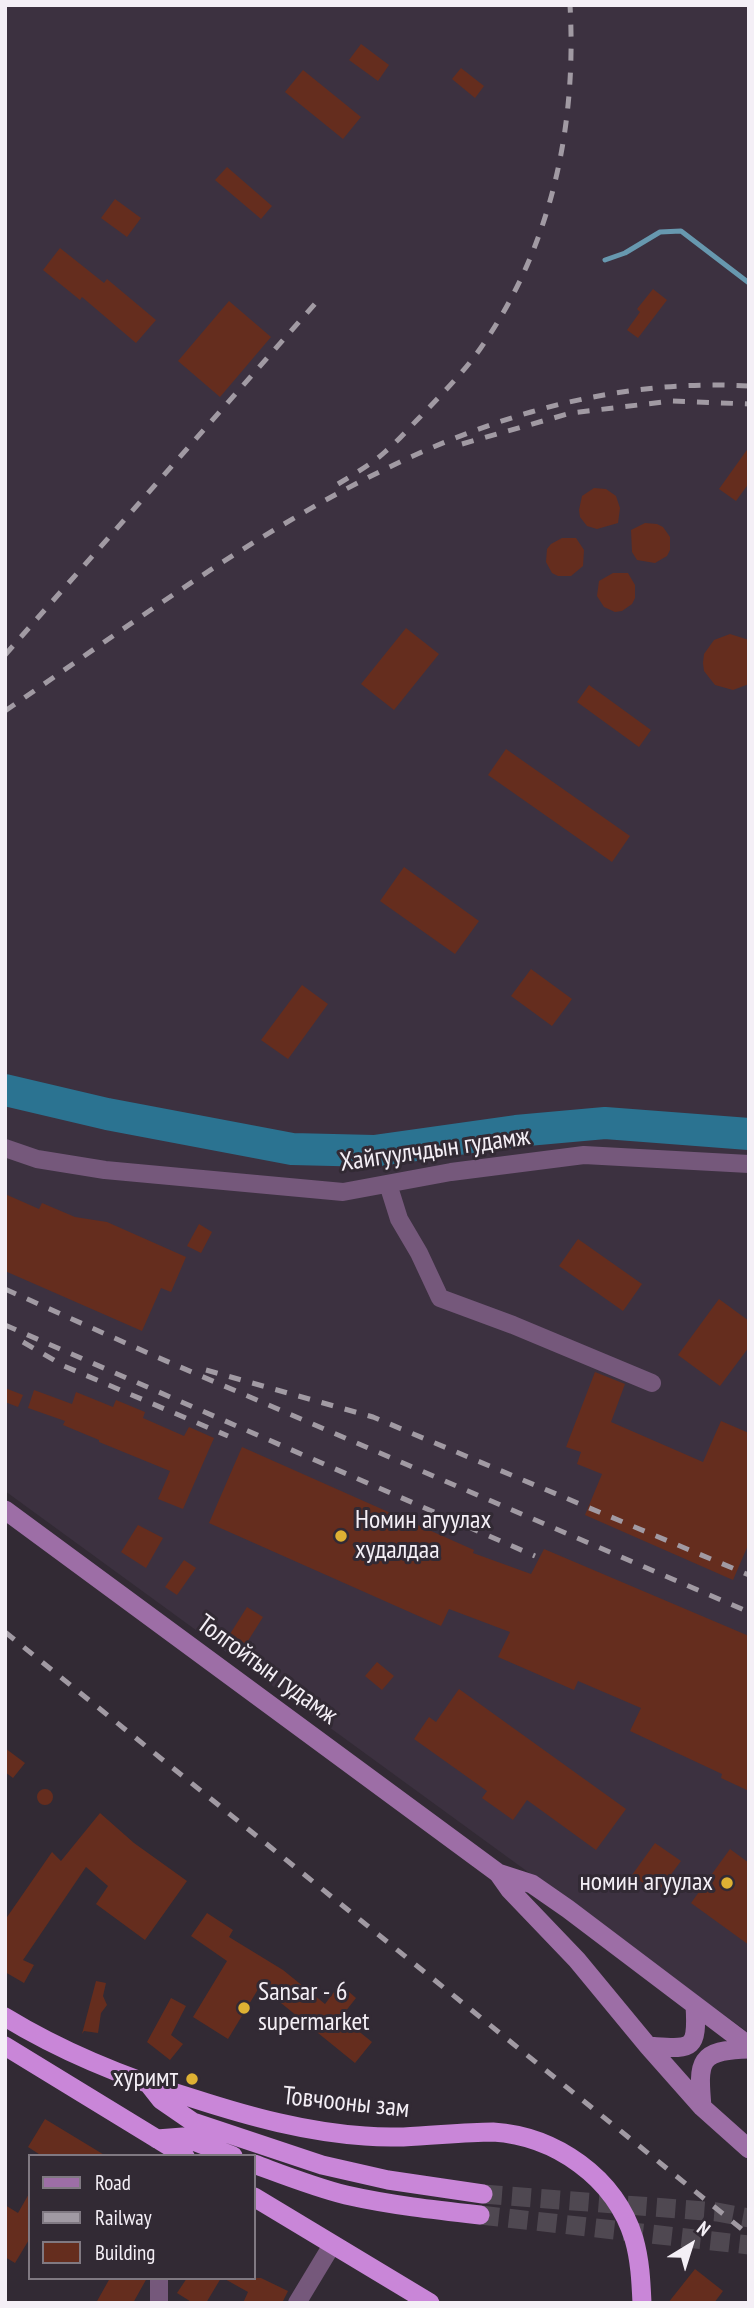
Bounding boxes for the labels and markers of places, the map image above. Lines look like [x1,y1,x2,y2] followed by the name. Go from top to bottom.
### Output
[355,1505,491,1566] place label: Номин агуулах худалдаа
[333,1528,349,1544] marker: Номин агуулах худалдаа
[579,1867,713,1899] place label: номин агуулах
[719,1875,735,1891] marker: номин агуулах
[258,1977,369,2038] place label: Sansar - 6 supermarket
[236,2000,252,2016] marker: Sansar - 6 supermarket
[113,2063,178,2095] place label: хуримт
[184,2071,200,2087] marker: хуримт

